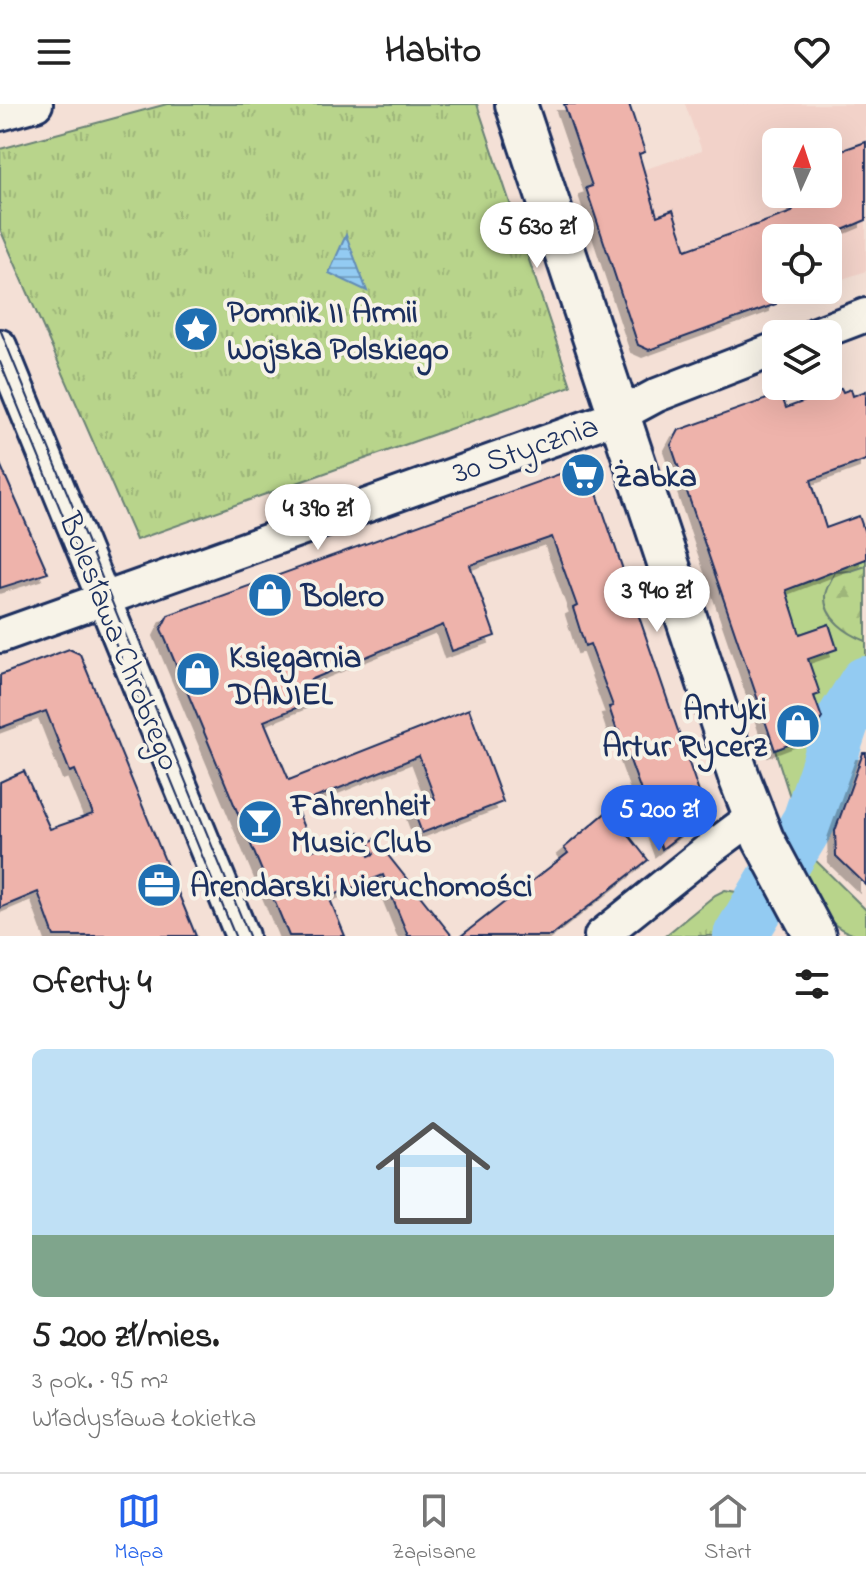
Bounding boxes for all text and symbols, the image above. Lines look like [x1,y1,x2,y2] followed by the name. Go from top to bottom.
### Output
[385,26,481,79] text: Habito
[32,30,76,74] icon: menu
[790,30,834,74] icon: heart
[762,128,842,208] north arrow
[762,128,842,400] map controls
[454,202,620,270] pin: 5 630 zł
[498,209,576,247] text: 5 630 zł
[762,224,842,304] button: locate
[227,291,449,376] place label: Pomnik II Armii Wojska Polskiego
[172,305,220,353] place icon: Pomnik II Armii Wojska Polskiego
[762,320,842,400] button: layers
[447,404,605,498] street label: 30 Stycznia
[559,451,607,499] supermarket icon: Żabka
[614,455,697,502] place label: Żabka
[235,484,401,552] pin: 4 390 zł
[283,491,353,529] text: 4 390 zł
[44,505,191,778] street label: Bolesława Chrobrego
[574,566,740,634] pin: 3 940 zł
[246,571,294,619] shop icon: Bolero
[622,573,692,611] text: 3 940 zł
[299,575,385,622] place label: Bolero
[227,636,361,720] place label: Księgarnia DANIEL
[174,650,222,698] shop icon: Księgarnia DANIEL
[602,688,768,773] place label: Antyki Artur Rycerz
[774,702,822,750] shop icon: Antyki Artur Rycerz
[289,784,431,868] place label: Fahrenheit Music Club
[576,785,742,853] pin: 5 200 zł
[619,792,699,830] text: 5 200 zł
[236,798,284,846] bar icon: Fahrenheit Music Club
[135,861,183,909] office icon: Arendarski Nieruchomości
[190,865,533,912] place label: Arendarski Nieruchomości
[32,959,152,1009] text: Oferty: 4
[790,962,834,1006] icon: filters
[361,1101,505,1245] icon: home
[32,1313,219,1363] text: 5 200 zł/mies.
[32,1363,168,1401] text: 3 pok. · 95 m²
[32,1401,256,1439] text: Władysława Łokietka
[114,1489,163,1569] tab: Mapa
[392,1489,476,1569] tab: Zapisane
[704,1489,752,1569] tab: Start

